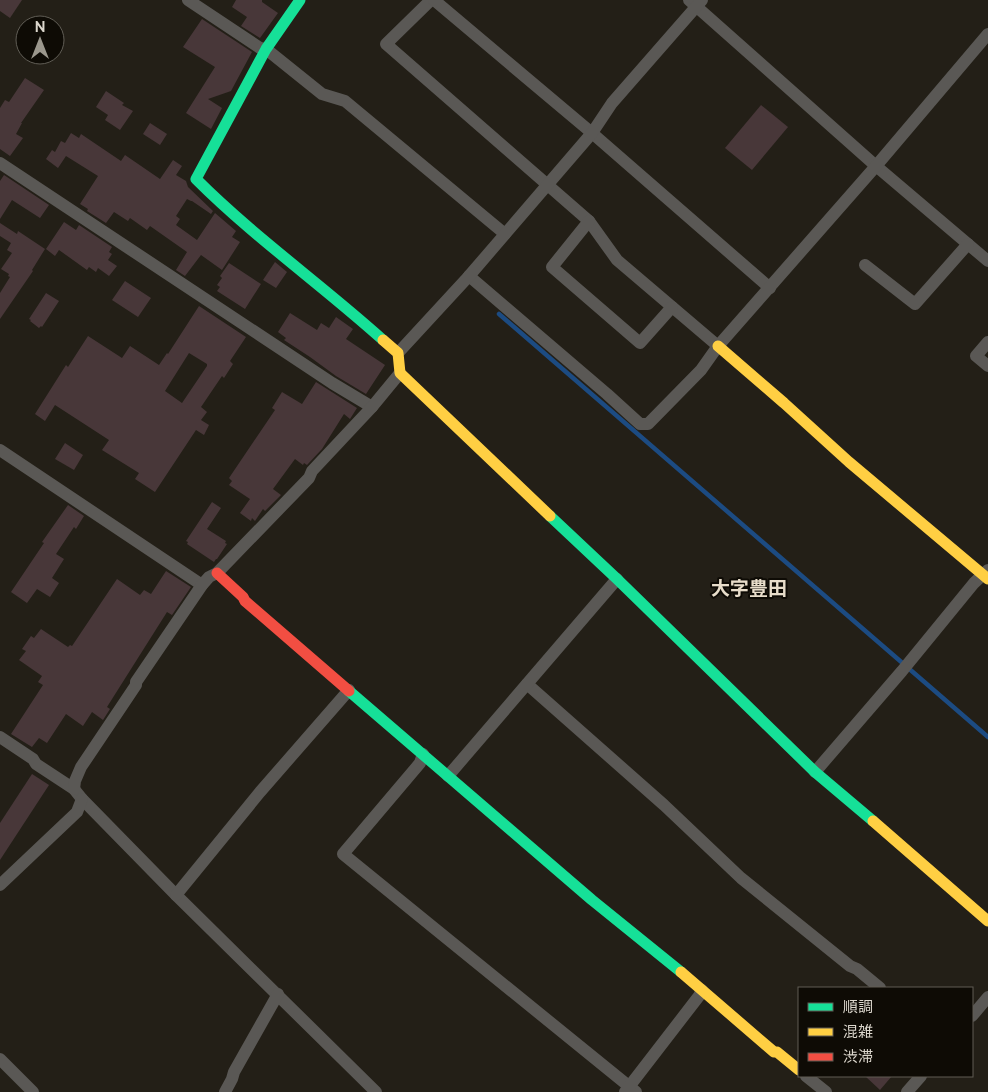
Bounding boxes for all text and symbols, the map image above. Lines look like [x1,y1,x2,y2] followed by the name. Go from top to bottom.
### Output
[15,15,65,65] north arrow
[35,19,45,35] text: N
[711,577,787,599] district label: 大字豊田
[798,987,973,1077] legend
[843,998,873,1016] text: 順調
[843,1023,873,1041] text: 混雑
[843,1048,873,1066] text: 渋滞

